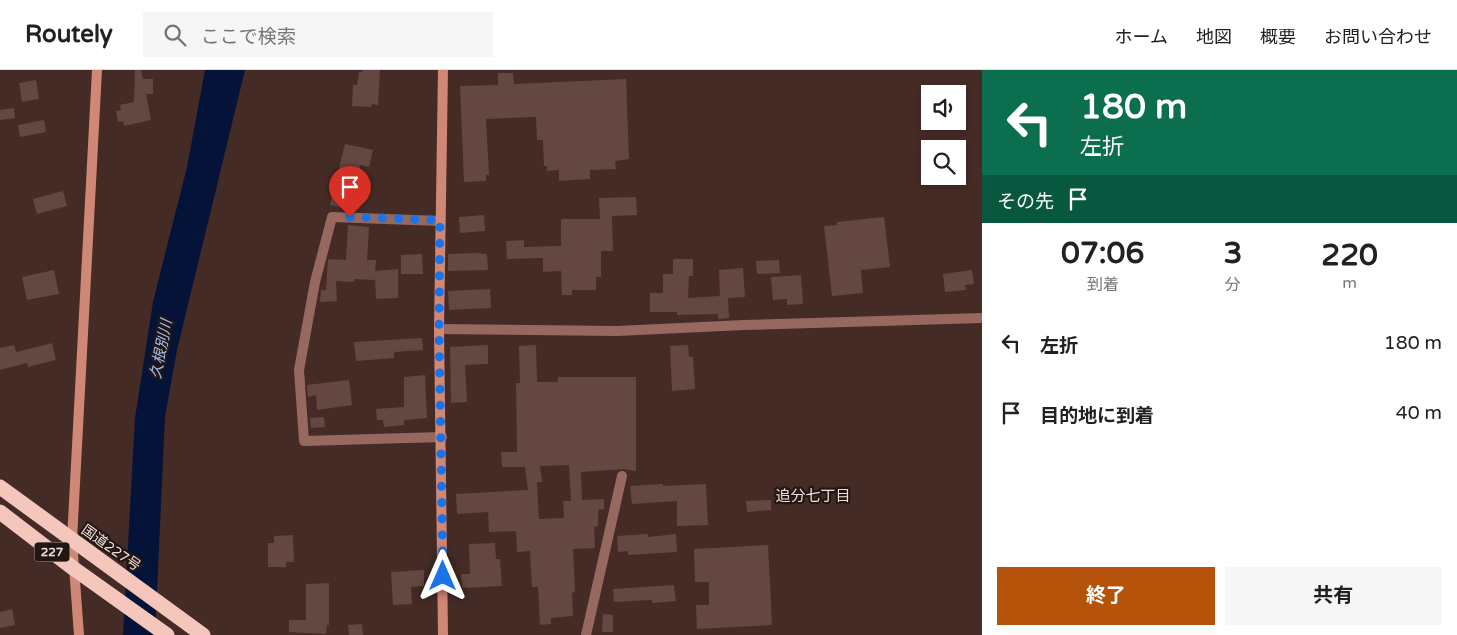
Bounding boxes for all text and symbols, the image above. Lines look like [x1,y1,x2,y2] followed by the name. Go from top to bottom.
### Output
[143,12,493,57] search box
[25,20,113,49] text: Routely
[161,21,189,49] icon: search
[201,26,296,48] text: ここで検索
[1115,26,1168,48] text: ホーム
[1196,26,1232,48] text: 地図
[1260,26,1296,48] text: 概要
[1324,26,1432,48] text: お問い合わせ
[921,85,966,185] map controls
[921,85,966,130] button: sound
[1080,86,1187,128] text: 180 m
[997,90,1062,155] icon: left
[1080,134,1124,160] text: 左折
[921,140,966,185] button: search
[329,166,371,217] pin
[336,173,364,201] icon: arrive
[1064,185,1092,213] icon: arrive
[997,191,1054,213] text: その先
[1061,235,1144,272] text: 07:06
[1223,235,1242,272] text: 3
[1321,237,1378,274] text: 220
[1342,273,1357,293] text: m
[1087,275,1119,295] text: 到着
[1225,275,1241,295] text: 分
[146,316,176,380] water label: 久根別川
[997,329,1025,357] icon: left
[1384,332,1442,354] text: 180 m
[1040,335,1078,357] text: 左折
[997,399,1025,427] icon: arrive
[1396,402,1442,424] text: 40 m
[1040,405,1154,427] text: 目的地に到着
[775,487,851,505] district label: 追分七丁目
[78,521,144,575] street label: 国道227号
[34,542,70,562] road number: 227
[416,549,468,601] position arrow
[997,567,1215,625] button: 終了
[1225,567,1442,625] button: 共有

